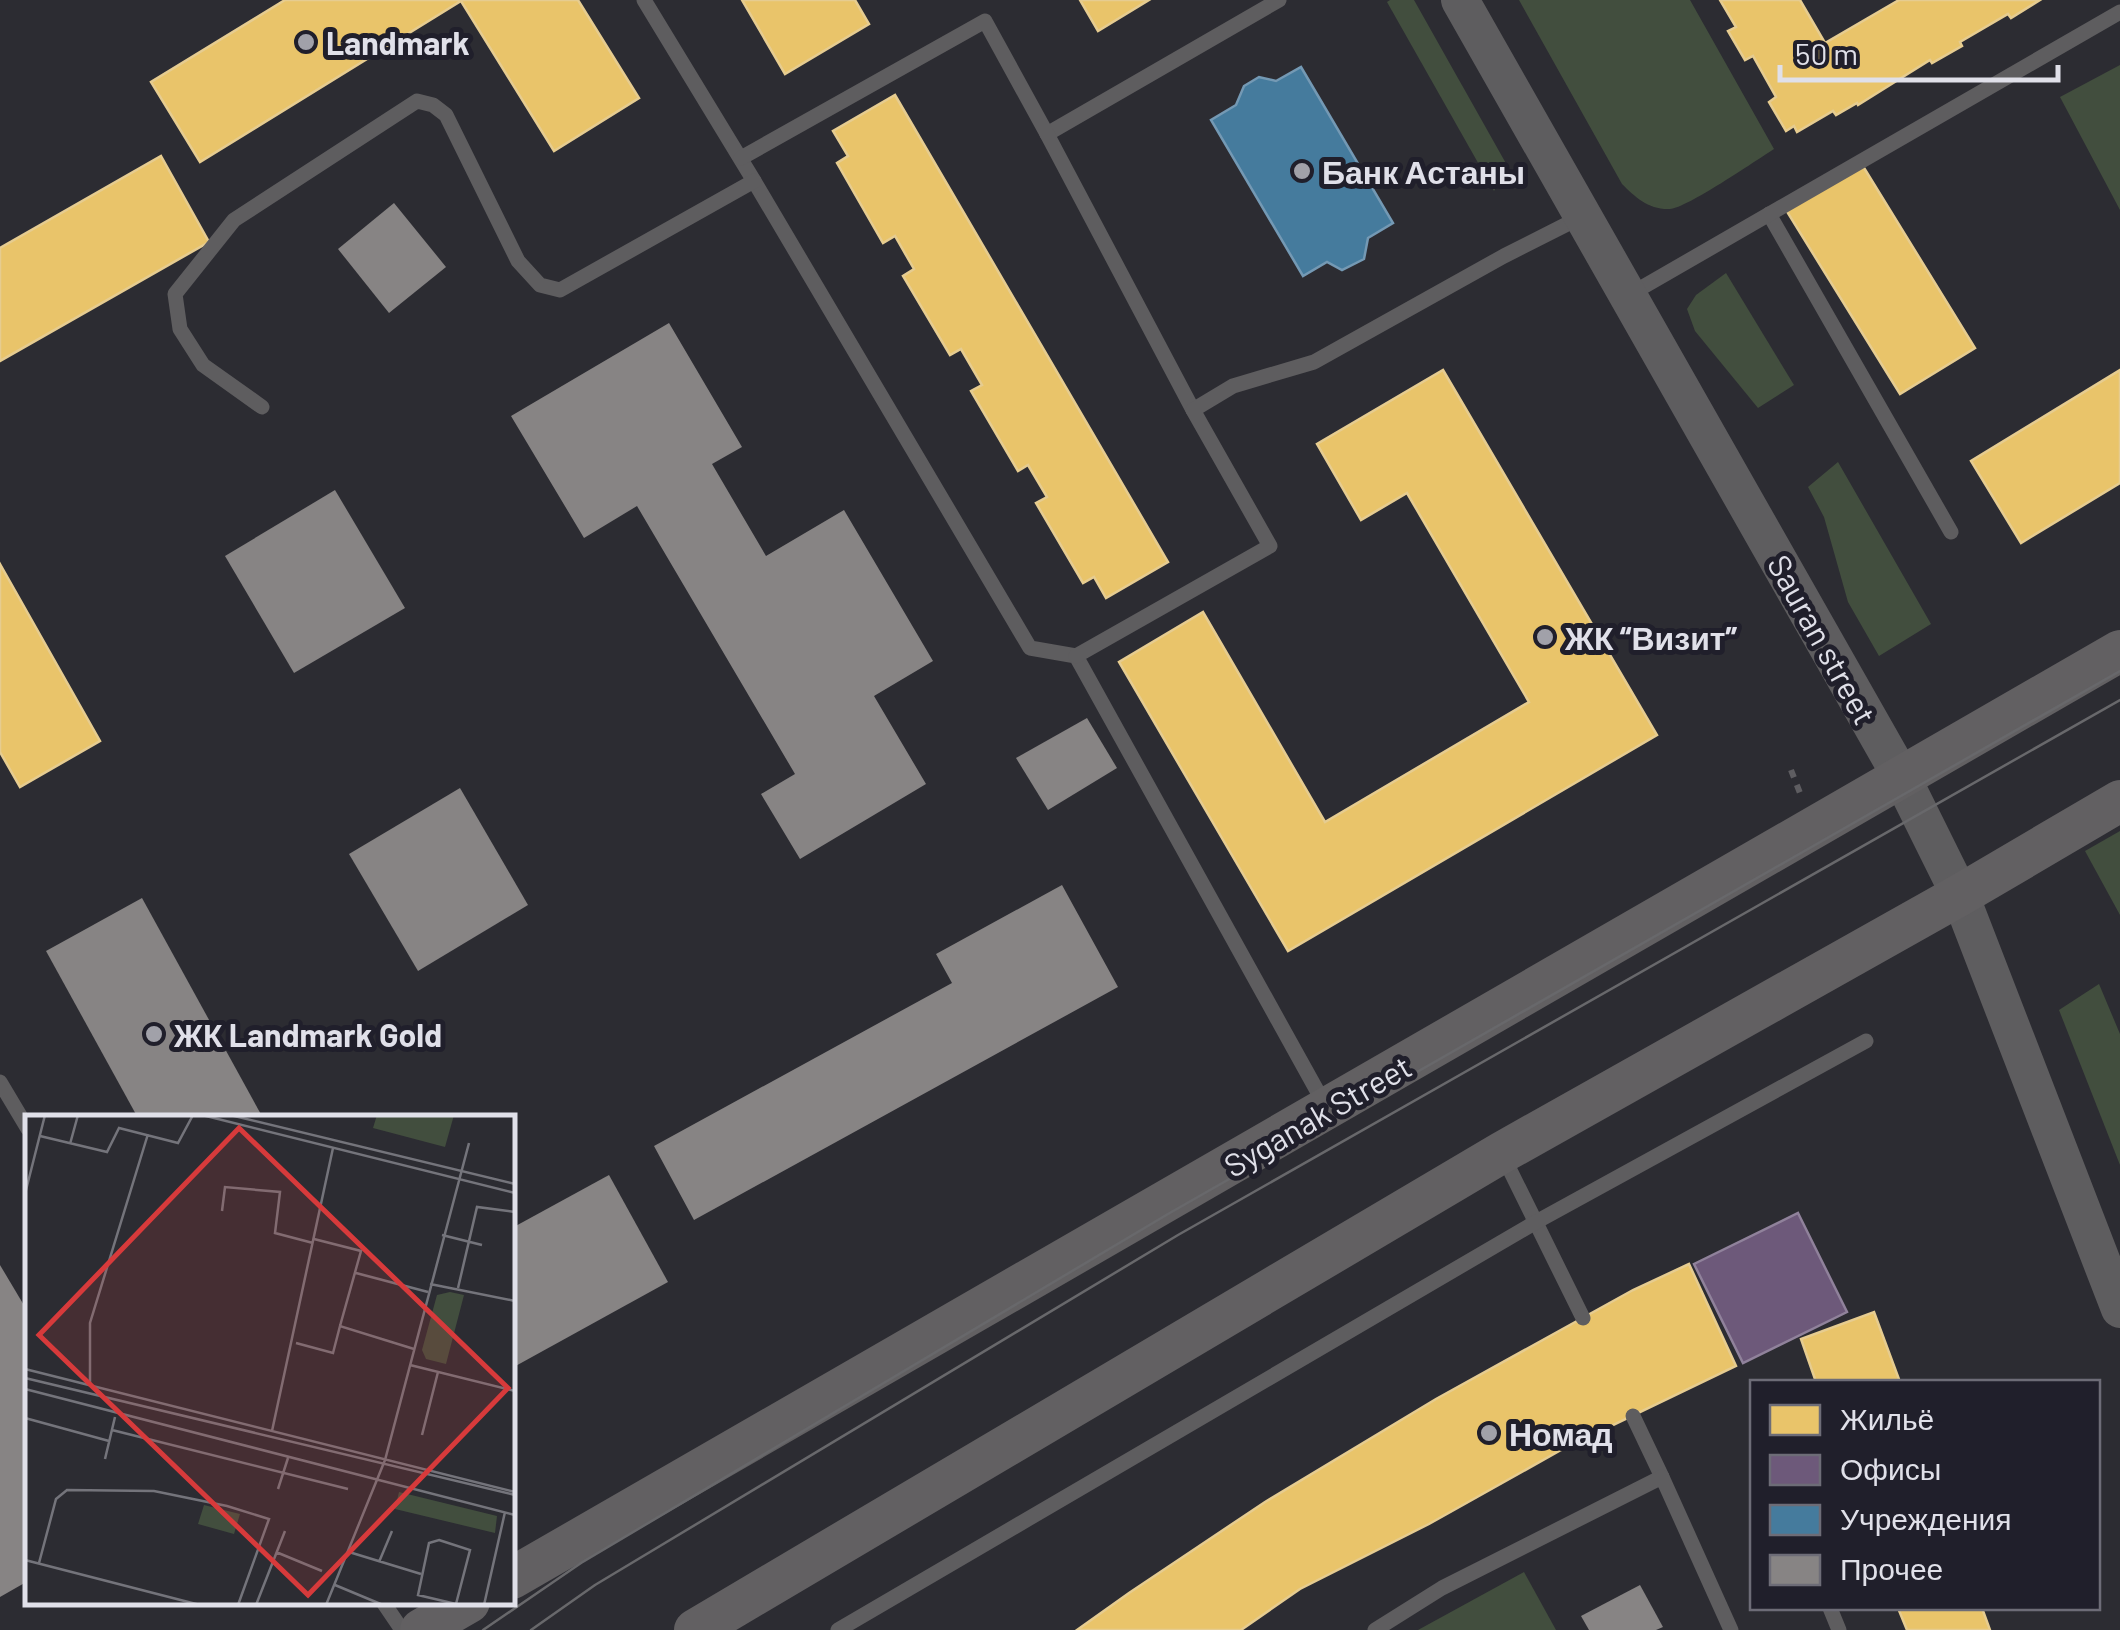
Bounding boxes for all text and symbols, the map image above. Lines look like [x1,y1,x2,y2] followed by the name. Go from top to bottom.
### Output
[1780,20,2058,82] scale bar
[326,23,470,61] place label: Landmark
[295,31,317,53] marker: Landmark
[1795,35,1858,71] text: 50 m
[1322,152,1525,190] place label: Банк Астаны
[1291,160,1313,182] marker: Банк Астаны
[1761,548,1885,730] street label: Sauran street
[1564,618,1738,656] place label: ЖК “Визит”
[1534,626,1556,648] marker: ЖК “Визит”
[173,1015,442,1053] place label: ЖК Landmark Gold
[143,1023,165,1045] marker: ЖК Landmark Gold
[1217,1046,1417,1184] street label: Syganak Street
[25,1115,515,1605] inset map
[1750,1380,2100,1610] legend
[1840,1400,1934,1436] text: Жильё
[1509,1414,1613,1453] place label: Номад
[1478,1422,1500,1444] marker: Номад
[1840,1450,1941,1486] text: Офисы
[1840,1500,2012,1536] text: Учреждения
[1840,1550,1943,1586] text: Прочее

